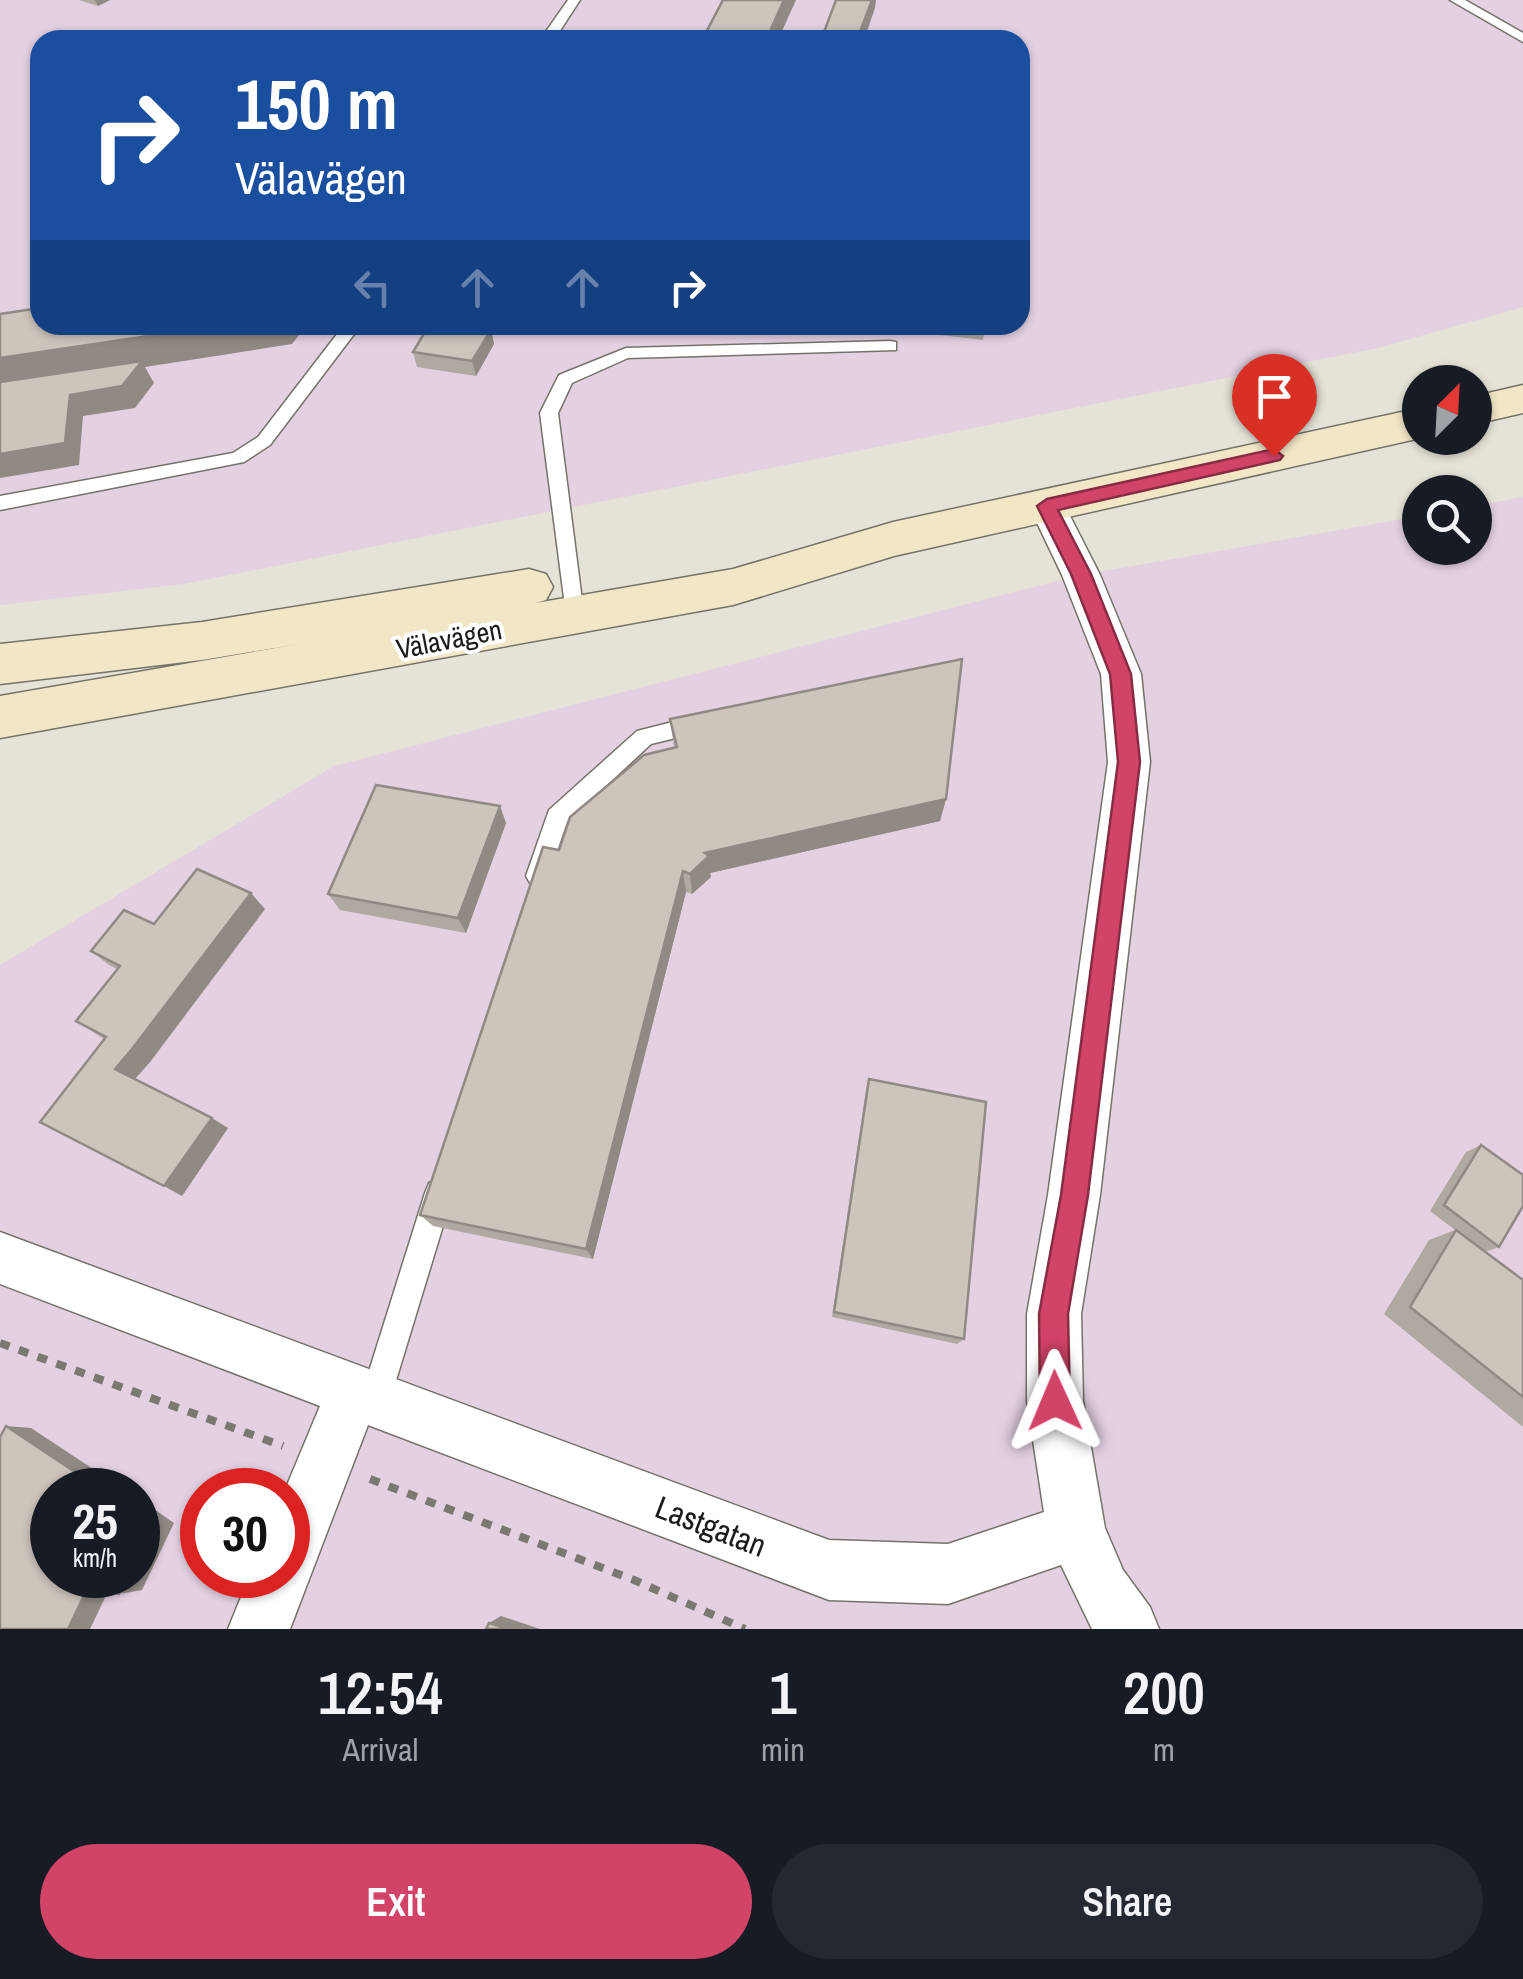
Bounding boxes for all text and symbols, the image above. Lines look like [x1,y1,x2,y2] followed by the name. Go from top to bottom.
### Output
[235,57,398,151] text: 150 m
[70,70,200,200] icon: right
[235,147,407,208] text: Välavägen
[345,260,400,315] icon: left
[450,260,505,315] icon: ahead
[555,260,610,315] icon: ahead
[660,260,715,315] icon: right
[1232,354,1317,457] pin
[1402,365,1492,455] north arrow
[1402,365,1492,565] map controls
[1247,369,1302,424] icon: arrive
[1402,475,1492,565] button: search
[393,610,505,668] street label: Välavägen
[1003,1349,1107,1453] position arrow
[180,1468,310,1598] speed limit sign: 30
[649,1485,773,1567] street label: Lastgatan
[72,1487,118,1555] text: 25
[73,1541,117,1575] text: km/h
[318,1652,443,1733] text: 12:54
[769,1652,797,1733] text: 1
[1123,1652,1205,1733] text: 200
[343,1728,418,1771] text: Arrival
[761,1728,805,1771] text: min
[1153,1728,1175,1771] text: m
[40,1844,752,1959] button: Exit
[772,1844,1483,1959] button: Share

